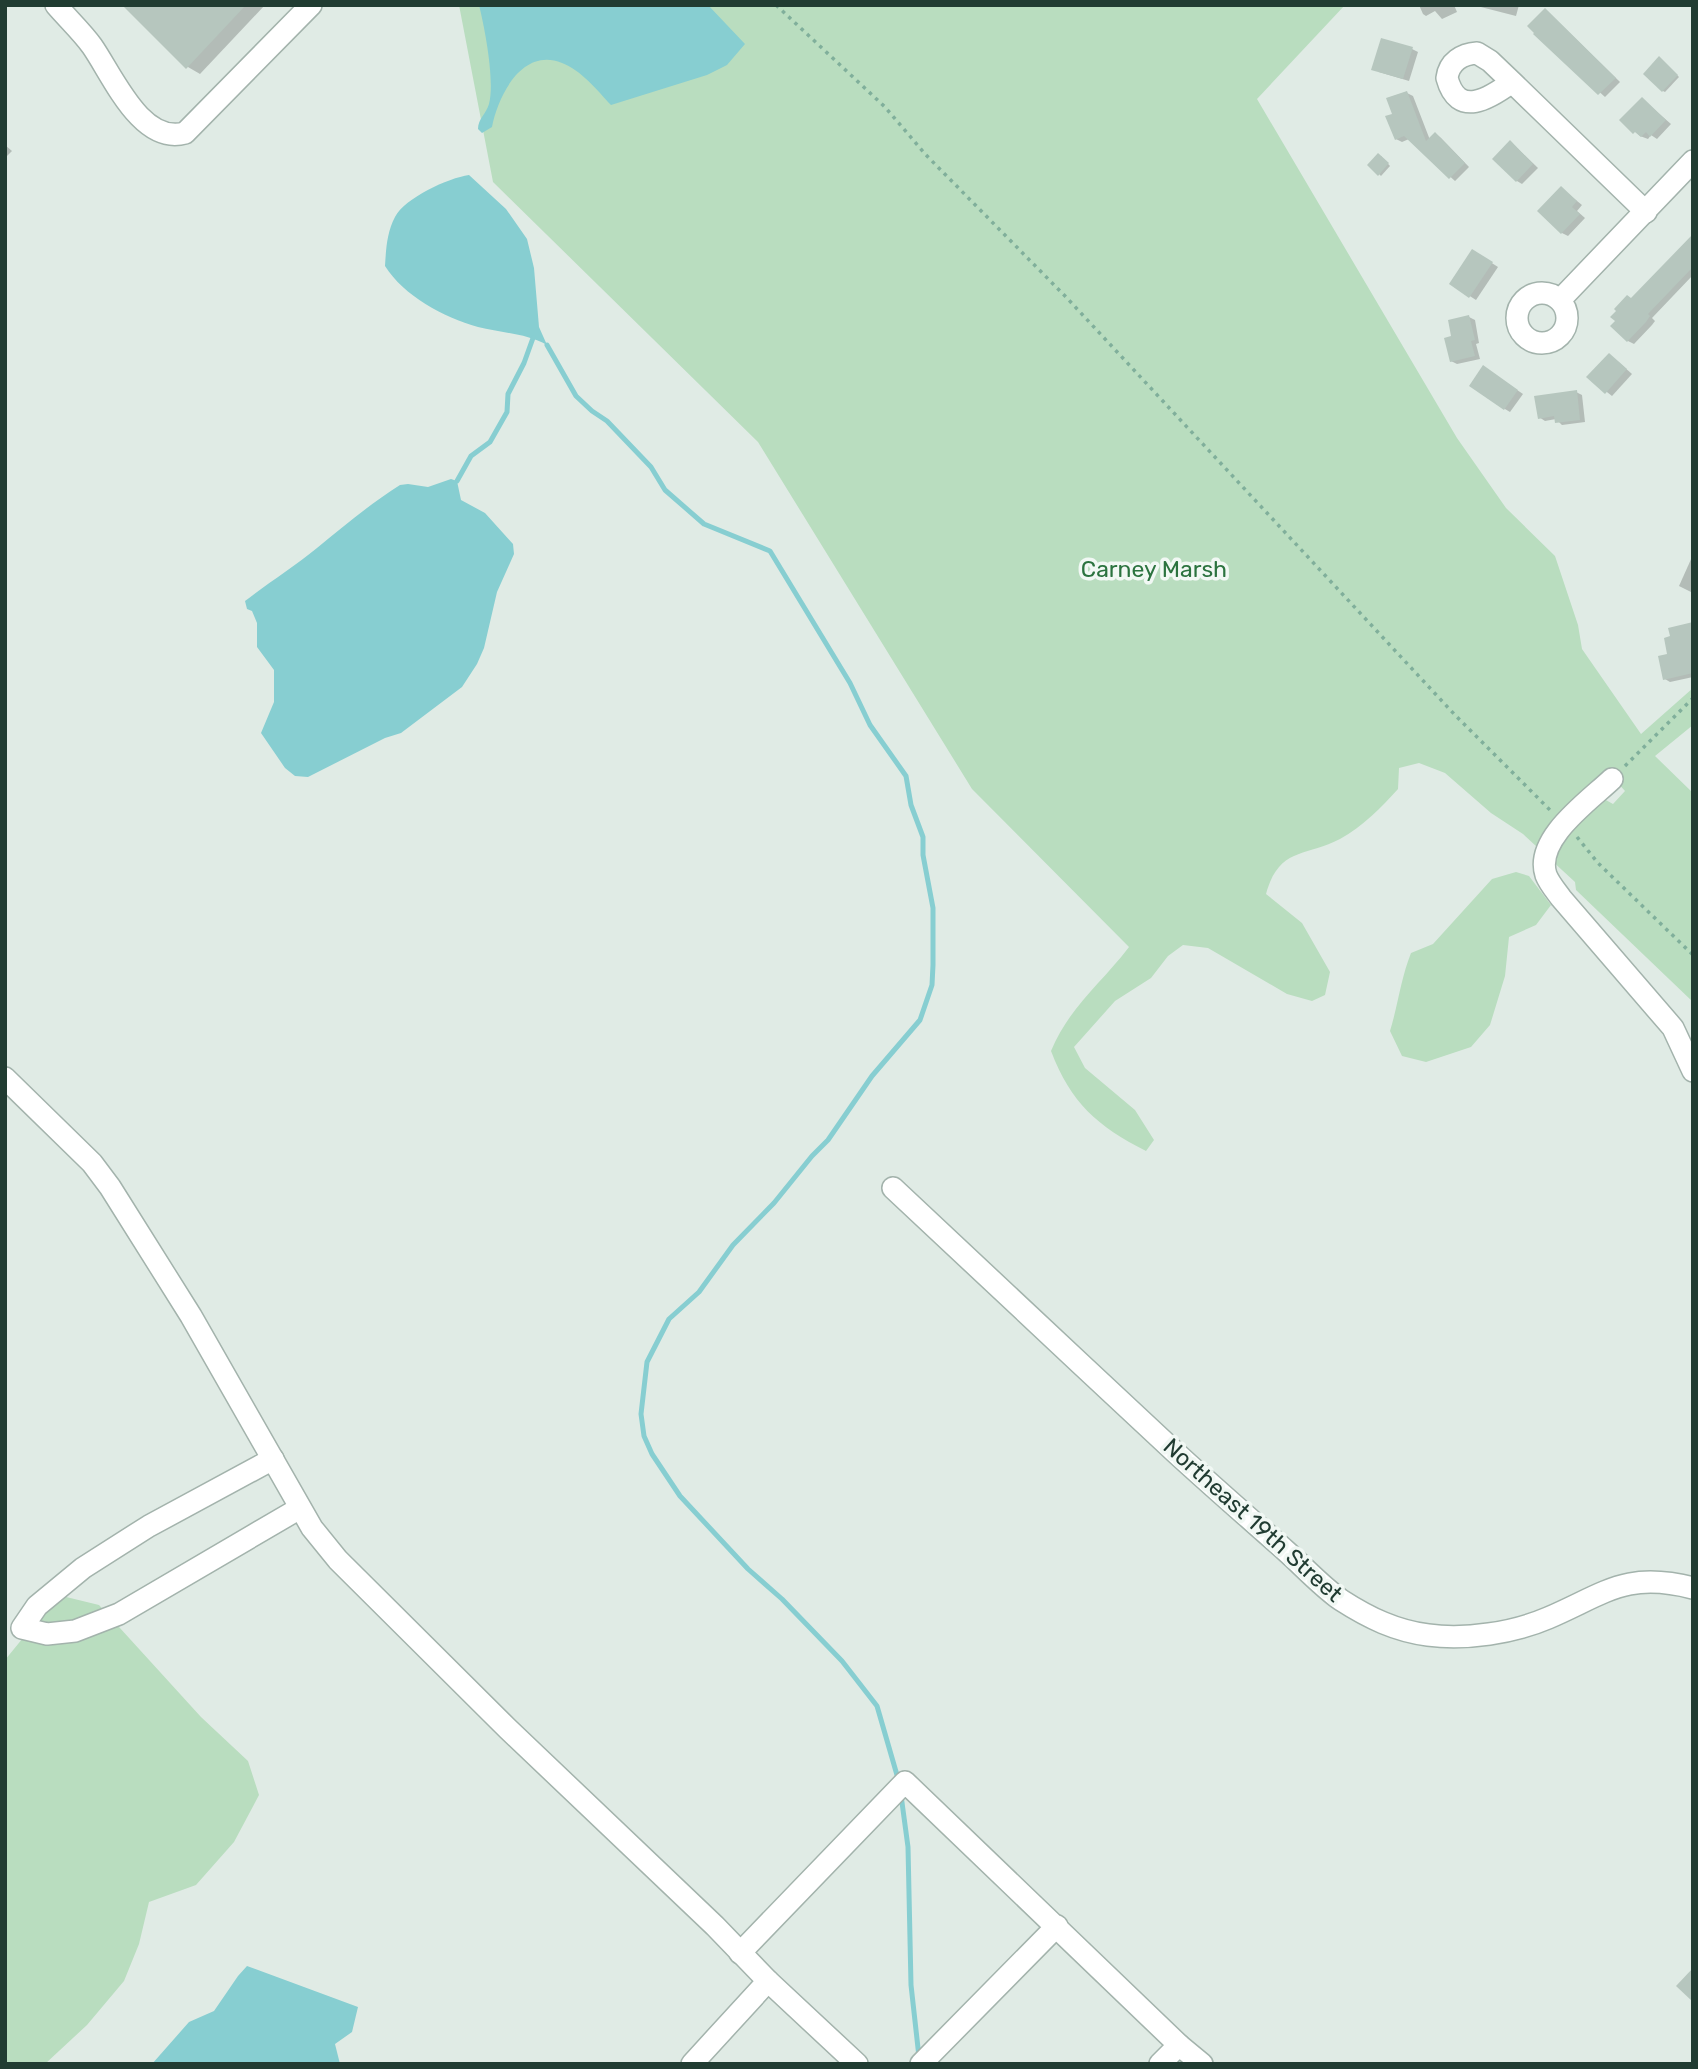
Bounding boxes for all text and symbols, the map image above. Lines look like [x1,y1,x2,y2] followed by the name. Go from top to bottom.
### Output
[1081,555,1227,583] park label: Carney Marsh
[1158,1432,1348,1608] street label: Northeast 19th Street

